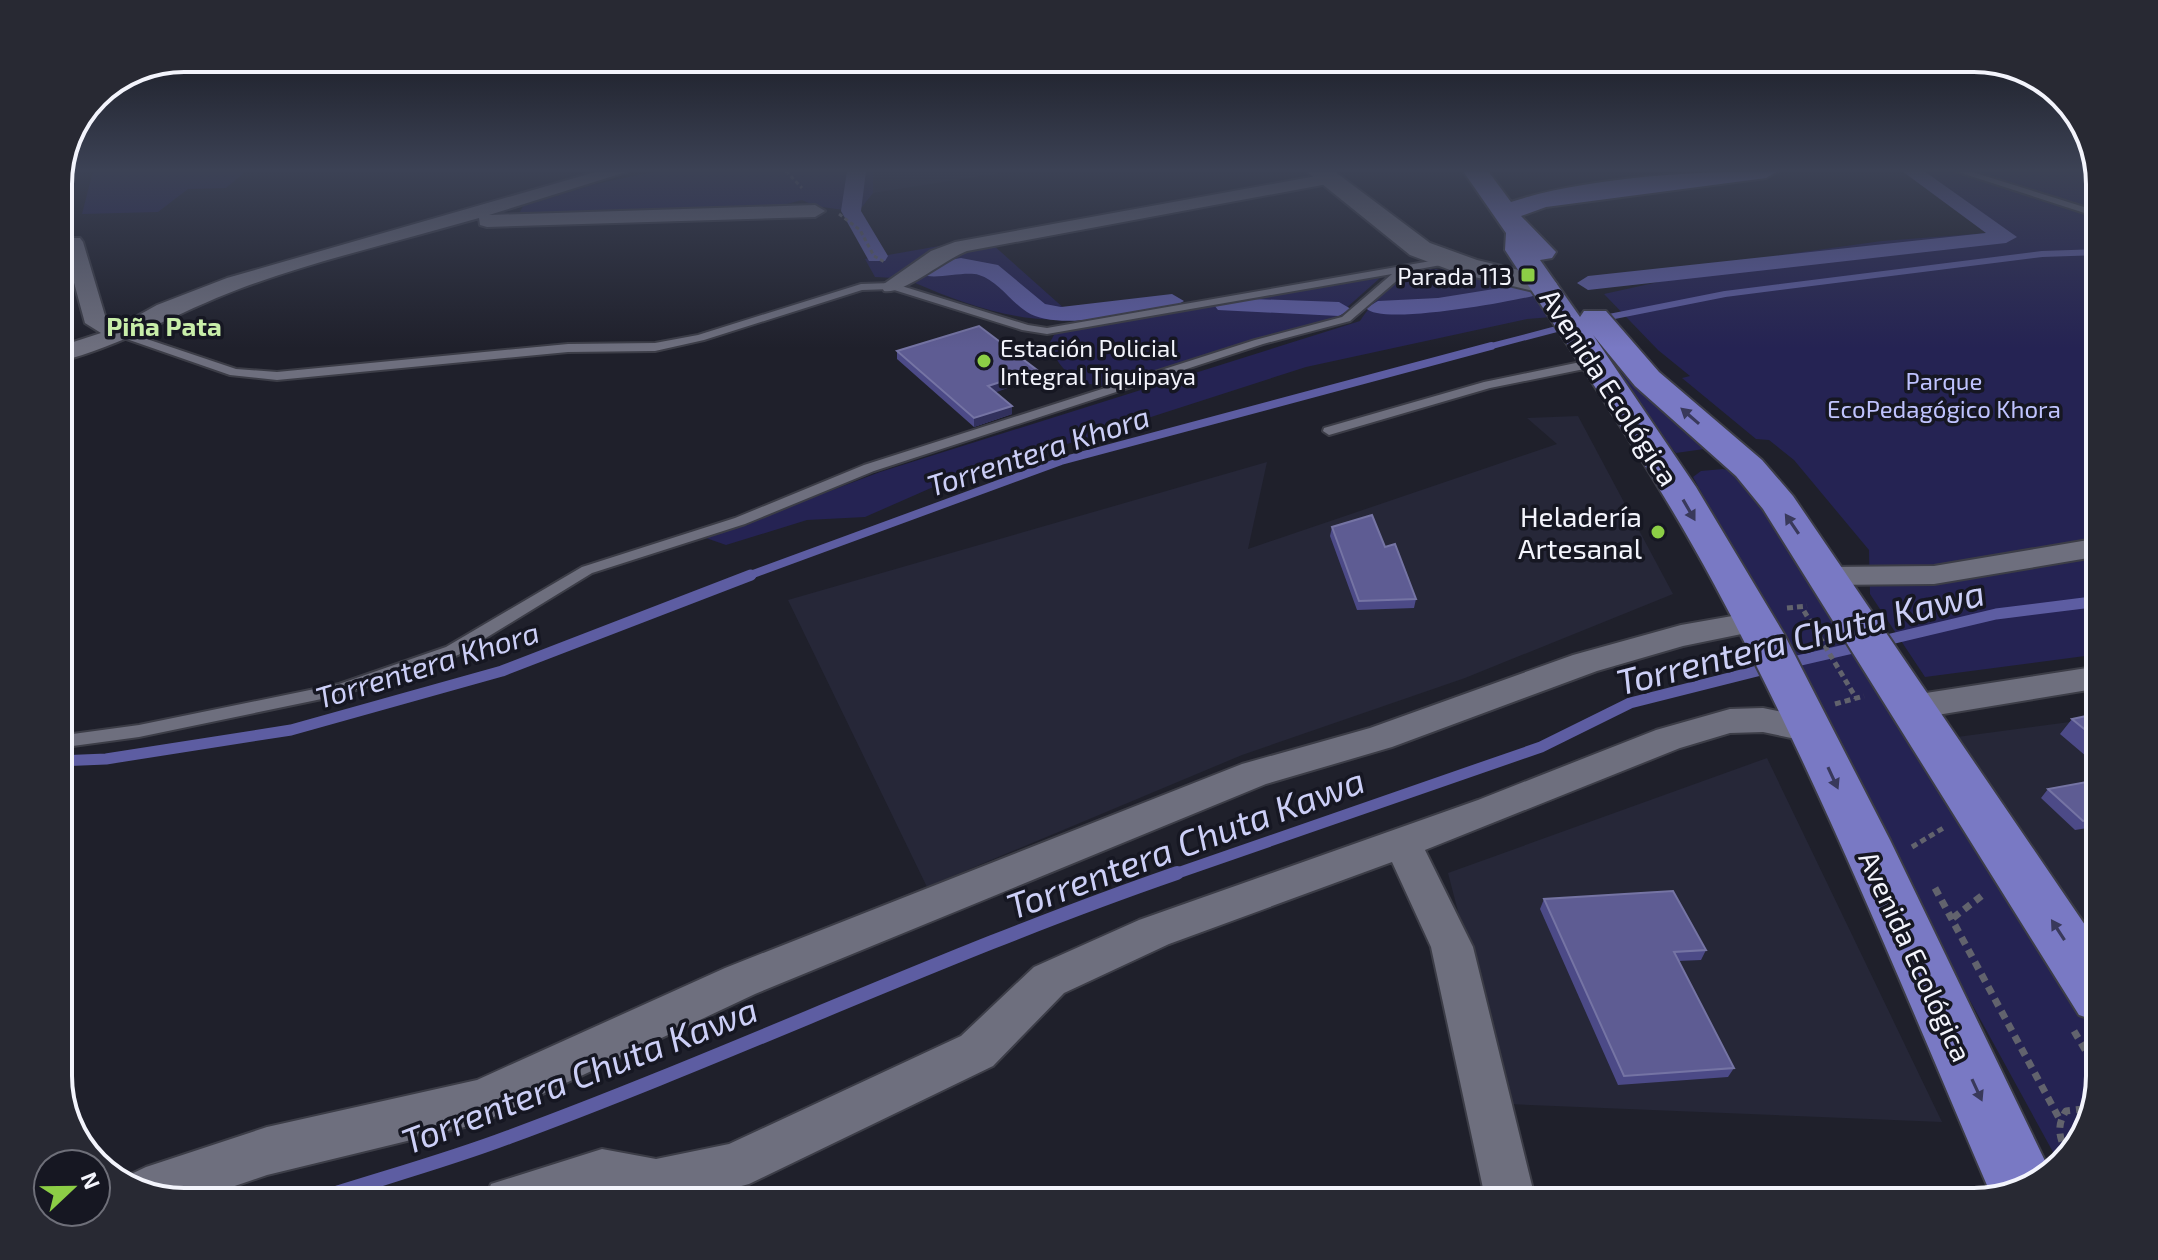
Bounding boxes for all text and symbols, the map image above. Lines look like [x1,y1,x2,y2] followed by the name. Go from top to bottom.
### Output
[1397,261,1512,290] place label: Parada 113
[1519,266,1537,284] marker: Parada 113
[1534,282,1686,492] street label: Avenida Ecológica
[106,310,222,341] district label: Piña Pata
[1000,333,1196,390] place label: Estación Policial Integral Tiquipaya
[975,352,993,370] marker: Estación Policial Integral Tiquipaya
[1827,366,2061,423] park label: Parque EcoPedagógico Khora
[922,397,1154,503] water label: Torrentera Khora
[1680,408,1700,426] one-way arrow
[1518,499,1643,565] place label: Heladería Artesanal
[1682,499,1696,521] one-way arrow
[1785,513,1800,535] one-way arrow
[1649,523,1667,541] marker: Heladería Artesanal
[1612,569,1988,703] water label: Torrentera Chuta Kawa
[311,613,543,715] water label: Torrentera Khora
[1000,757,1370,927] water label: Torrentera Chuta Kawa
[1826,766,1840,790] one-way arrow
[1852,845,1980,1067] street label: Avenida Ecológica
[2051,919,2065,941] one-way arrow
[395,986,763,1162] water label: Torrentera Chuta Kawa
[1971,1078,1984,1102] one-way arrow
[32,1148,112,1228] north arrow
[76,1168,107,1192] text: N

